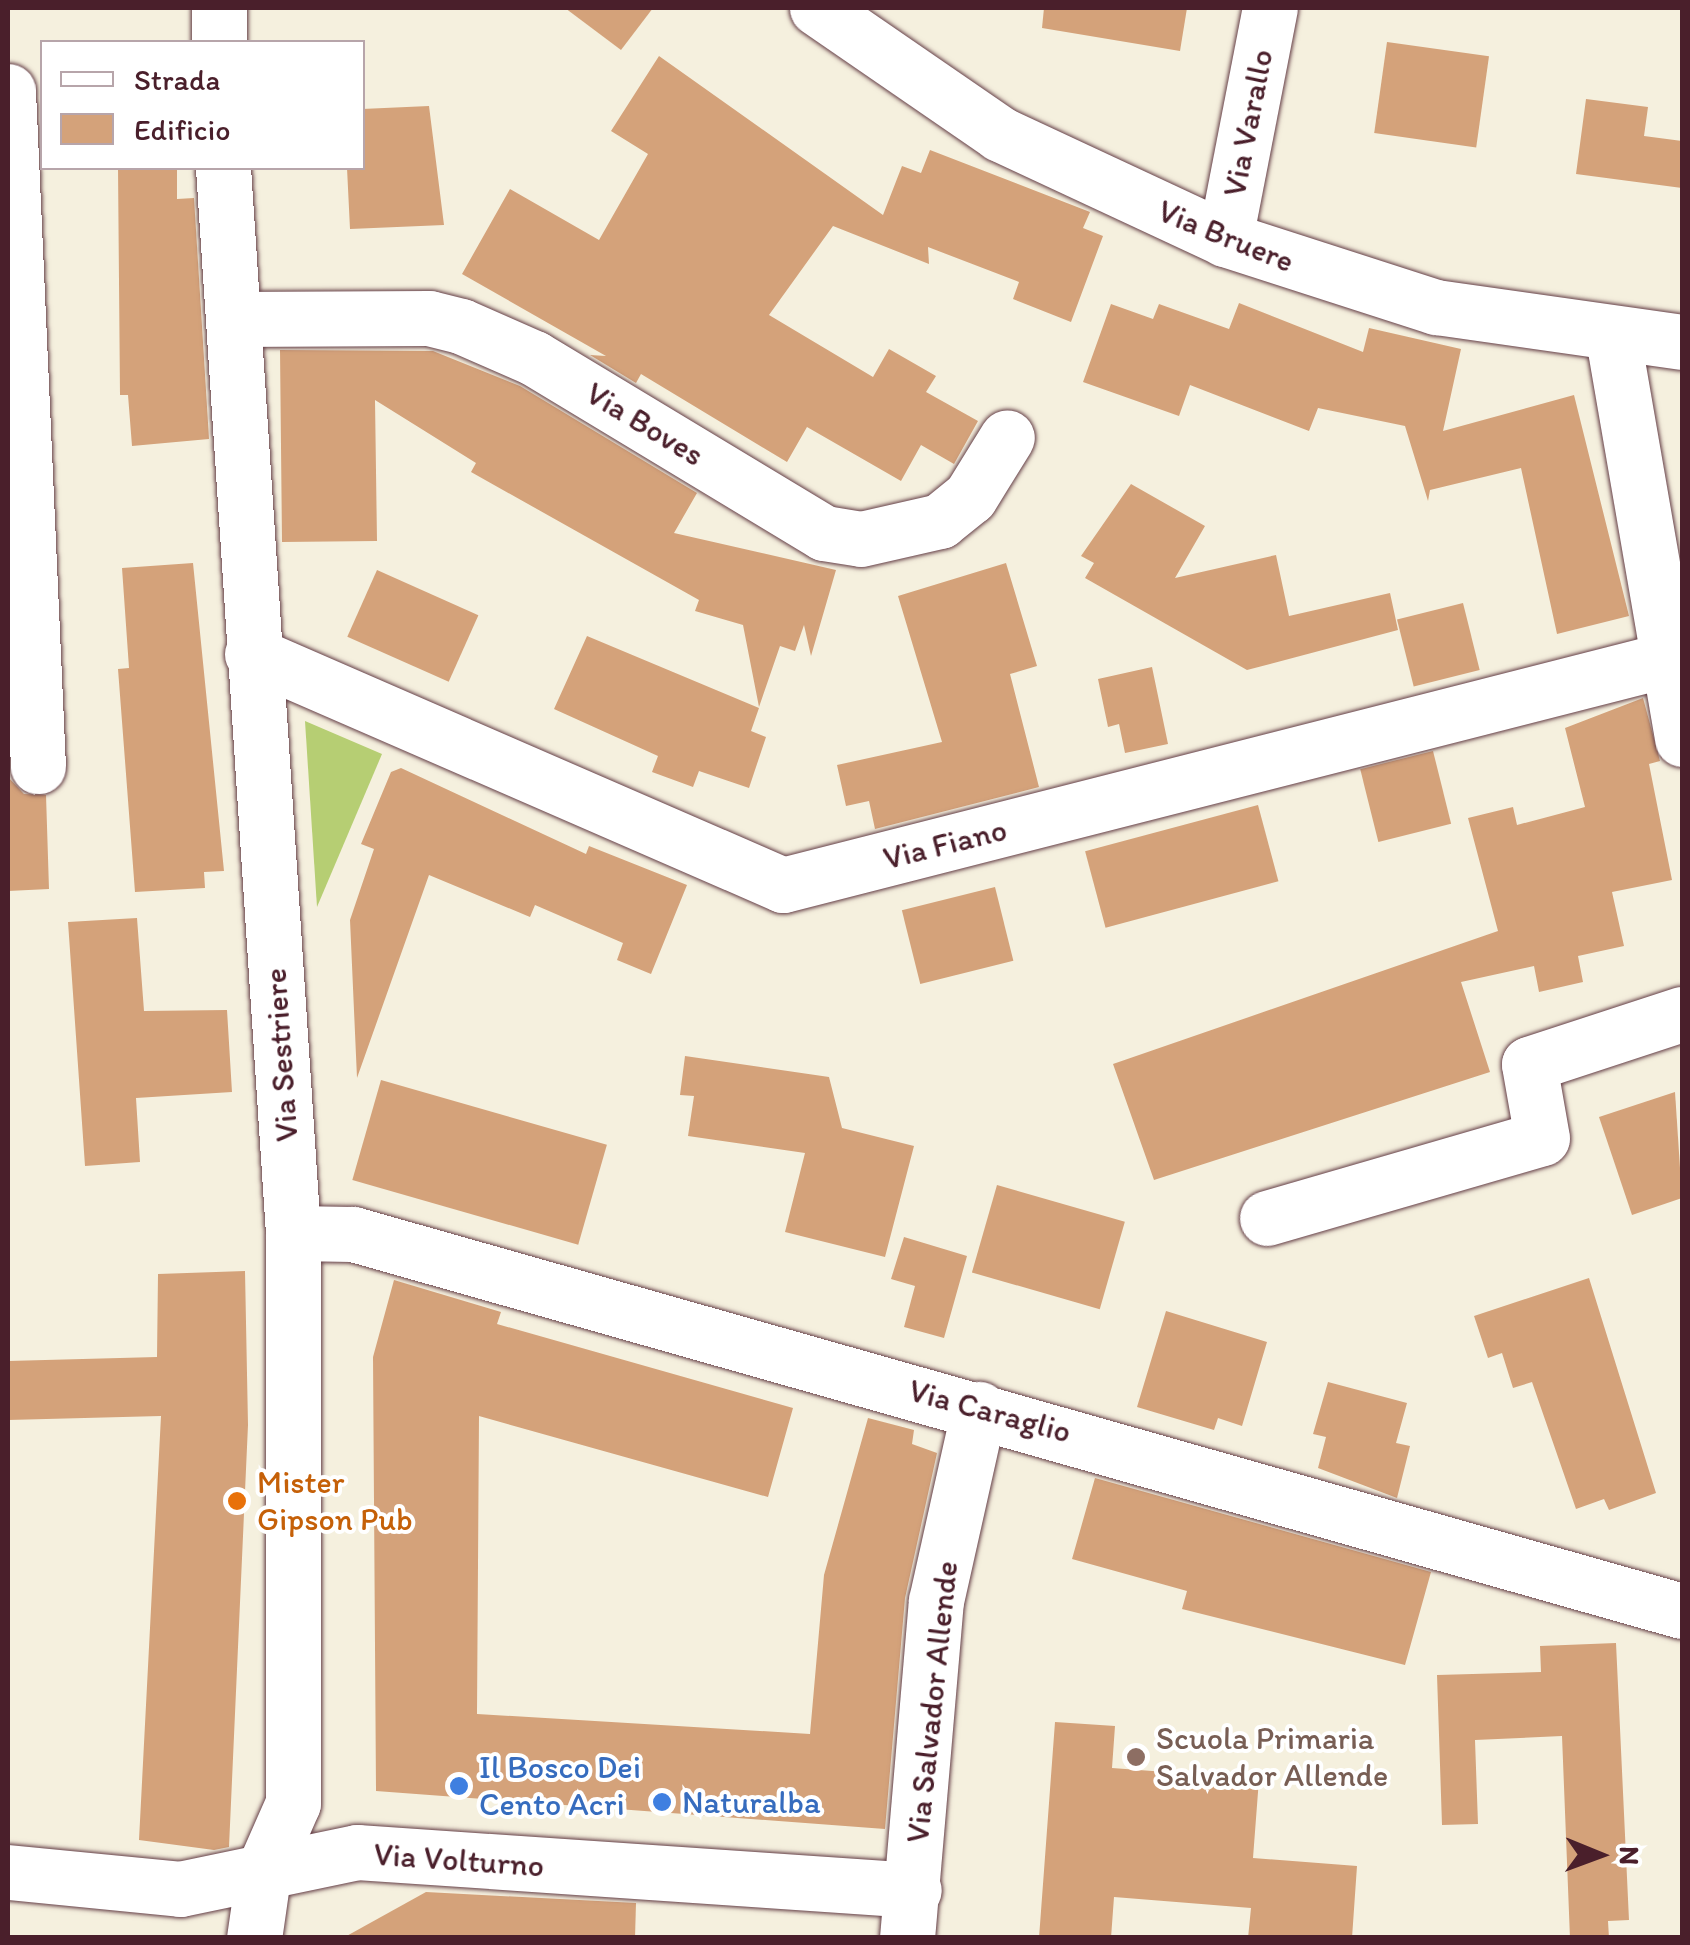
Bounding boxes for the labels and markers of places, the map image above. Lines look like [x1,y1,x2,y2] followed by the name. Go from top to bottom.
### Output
[257,1464,413,1539] place label: Mister Gipson Pub
[226,1490,248,1512] marker: Mister Gipson Pub
[1156,1720,1389,1795] place label: Scuola Primaria Salvador Allende
[1125,1746,1147,1768] marker: Scuola Primaria Salvador Allende
[479,1749,641,1824] place label: Il Bosco Dei Cento Acri
[448,1775,470,1797] marker: Il Bosco Dei Cento Acri
[682,1783,821,1821] place label: Naturalba
[651,1791,673,1813] marker: Naturalba

